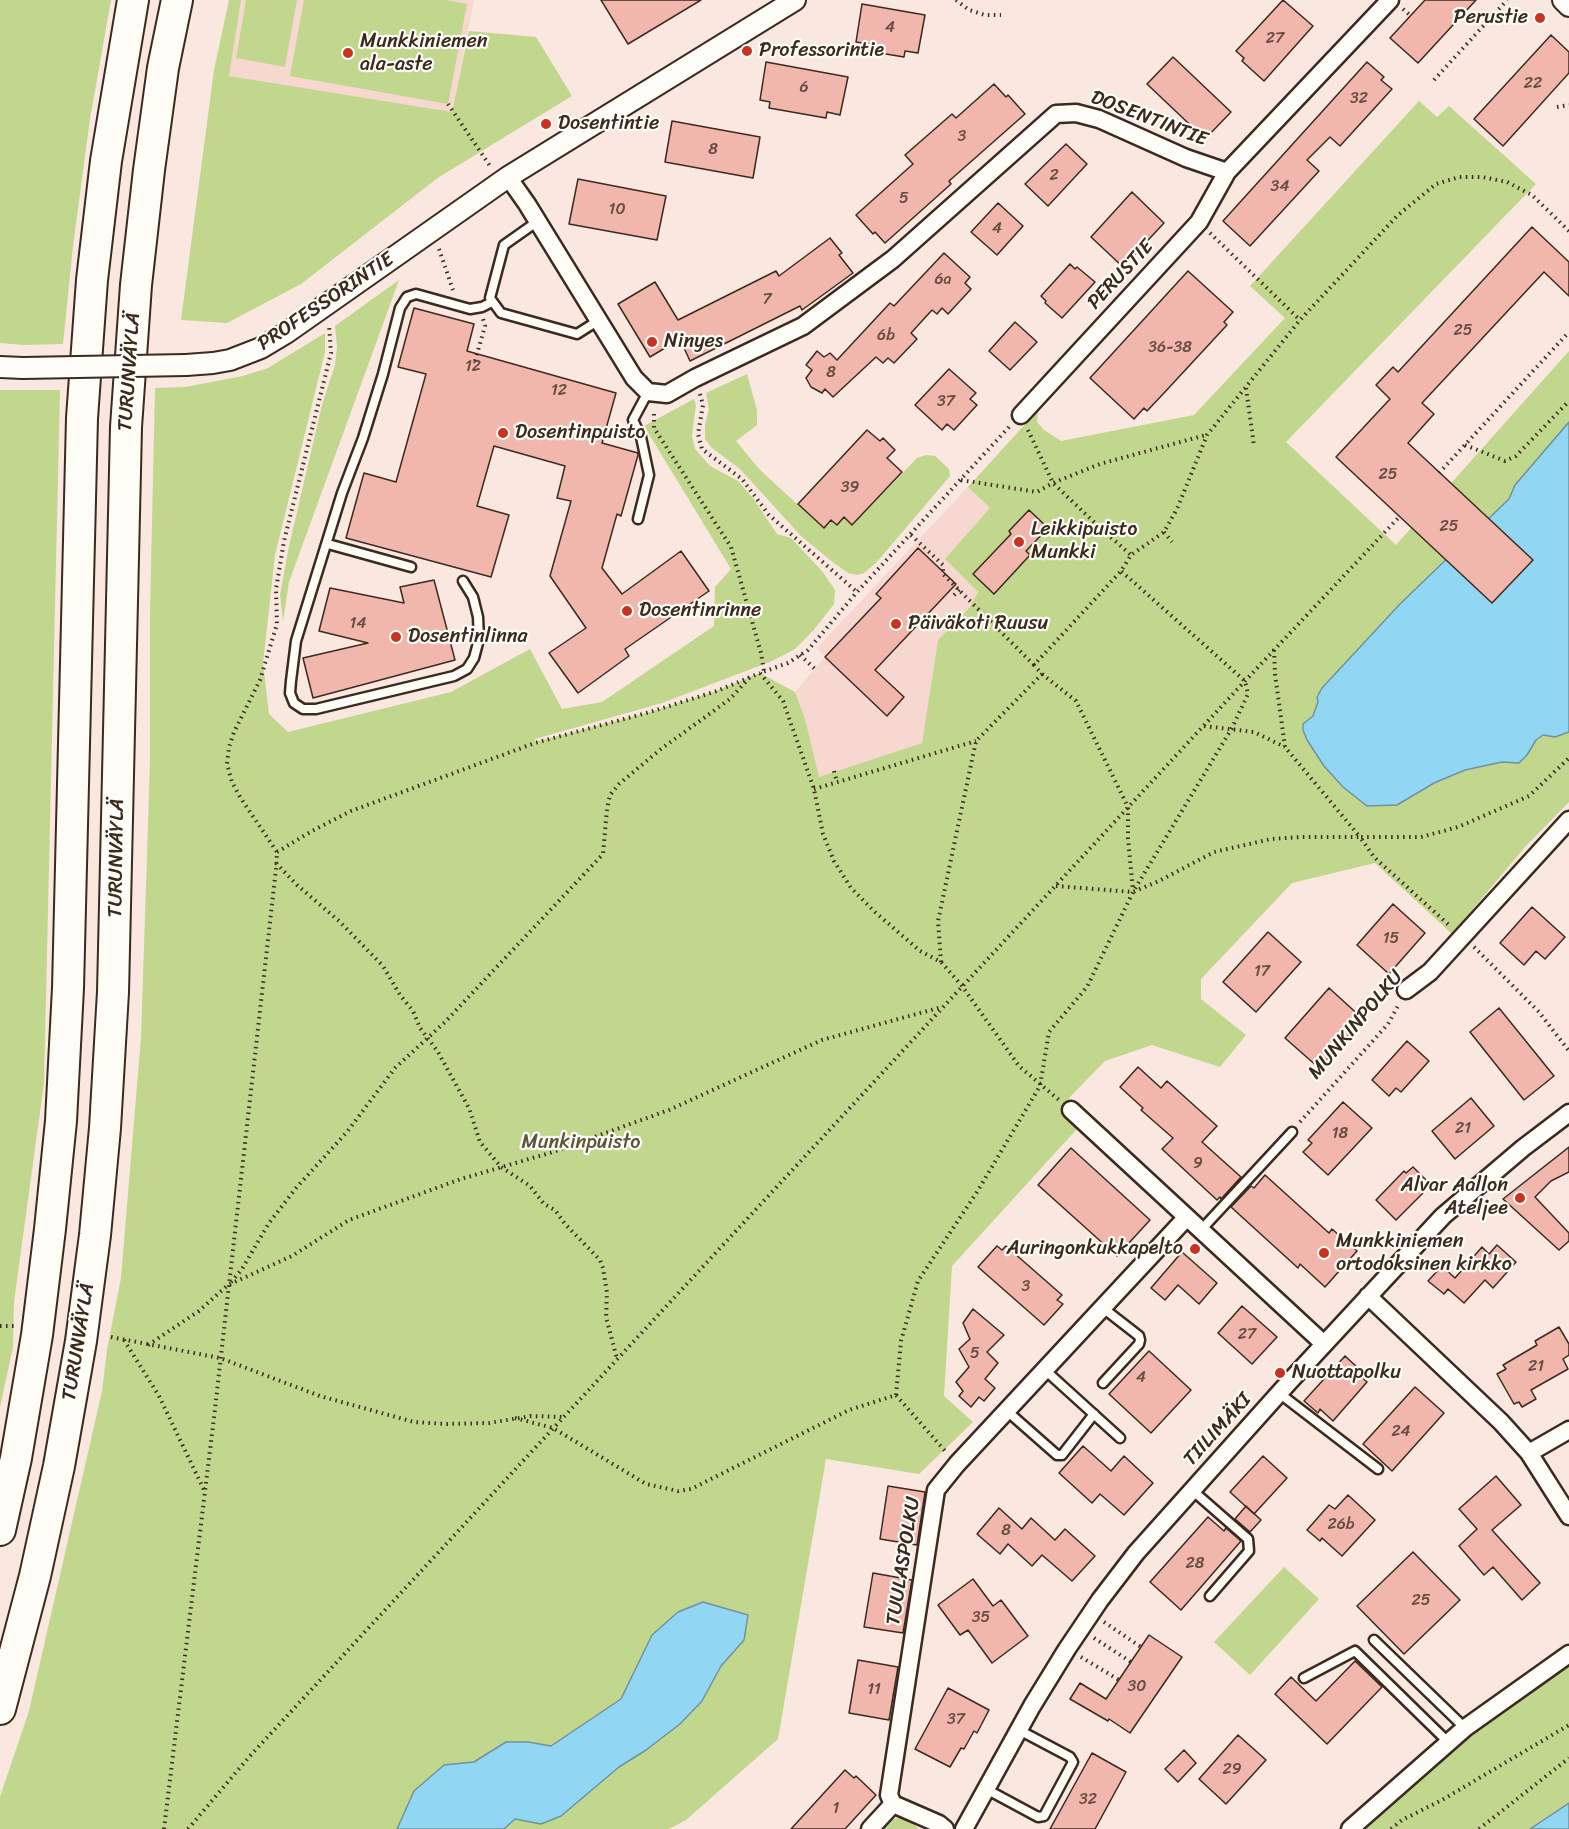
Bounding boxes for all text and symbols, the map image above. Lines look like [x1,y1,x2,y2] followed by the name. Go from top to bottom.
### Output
[1454,6,1528,30] place label: Perustie
[1533,11,1547,25] marker: Perustie
[885,18,895,38] house number: 4
[1266,29,1284,49] house number: 27
[360,30,488,77] place label: Munkkiniemen ala-aste
[759,39,884,63] place label: Professorintie
[740,44,754,58] marker: Professorintie
[341,46,355,60] marker: Munkkiniemen ala-aste
[1524,74,1542,94] house number: 22
[799,78,809,98] house number: 6
[1087,86,1211,152] street label: DOSENTINTIE
[1350,89,1368,109] house number: 32
[558,112,659,136] place label: Dosentintie
[539,117,553,131] marker: Dosentintie
[958,127,966,147] house number: 3
[708,140,718,160] house number: 8
[1049,166,1059,186] house number: 2
[1271,177,1289,197] house number: 34
[899,189,909,209] house number: 5
[609,200,625,220] house number: 10
[992,219,1002,239] house number: 4
[1083,235,1159,315] street label: PERUSTIE
[253,248,399,356] street label: PROFESSORINTIE
[934,270,952,290] house number: 6a
[762,290,772,310] house number: 7
[114,312,146,432] street label: TURUNVÄYLÄ
[1453,321,1473,341] house number: 25
[877,326,895,346] house number: 6b
[664,330,723,354] place label: Ninyes
[645,335,659,349] marker: Ninyes
[1148,338,1192,358] house number: 36-38
[465,357,481,377] house number: 12
[826,363,836,383] house number: 8
[551,381,567,401] house number: 12
[937,392,955,412] house number: 37
[515,421,645,445] place label: Dosentinpuisto
[496,426,510,440] marker: Dosentinpuisto
[1378,465,1398,485] house number: 25
[841,478,859,498] house number: 39
[1439,517,1459,537] house number: 25
[1031,518,1137,565] place label: Leikkipuisto Munkki
[1012,535,1026,549] marker: Leikkipuisto Munkki
[639,599,761,623] place label: Dosentinrinne
[620,604,634,618] marker: Dosentinrinne
[908,612,1048,636] place label: Päiväkoti Ruusu
[350,614,366,634] house number: 14
[889,617,903,631] marker: Päiväkoti Ruusu
[408,625,528,649] place label: Dosentinlinna
[389,630,403,644] marker: Dosentinlinna
[104,798,130,918] street label: TURUNVÄYLÄ
[1383,929,1399,949] house number: 15
[1254,962,1270,982] house number: 17
[1303,966,1409,1084] street label: MUNKINPOLKU
[1455,1119,1471,1139] house number: 21
[1332,1124,1348,1144] house number: 18
[521,1131,641,1155] park label: Munkinpuisto
[1193,1154,1203,1174] house number: 9
[1401,1174,1508,1221] place label: Alvar Aallon Ateljee
[1513,1191,1527,1205] marker: Alvar Aallon Ateljee
[1336,1230,1512,1277] place label: Munkkiniemen ortodoksinen kirkko
[1006,1237,1183,1261] place label: Auringonkukkapelto
[1188,1242,1202,1256] marker: Auringonkukkapelto
[1317,1246,1331,1260] marker: Munkkiniemen ortodoksinen kirkko
[1022,1277,1030,1297] house number: 3
[58,1281,100,1403] street label: TURUNVÄYLÄ
[1238,1325,1256,1345] house number: 27
[970,1344,980,1364] house number: 5
[1528,1357,1544,1377] house number: 21
[1292,1361,1401,1385] place label: Nuottapolku
[1273,1366,1287,1380] marker: Nuottapolku
[1136,1368,1146,1388] house number: 4
[1179,1389,1257,1471] street label: TIILIMÄKI
[1391,1422,1411,1442] house number: 24
[882,1495,926,1627] street label: TUULASPOLKU
[1327,1515,1355,1535] house number: 26b
[1001,1521,1011,1541] house number: 8
[1186,1554,1204,1574] house number: 28
[1411,1591,1431,1611] house number: 25
[972,1608,990,1628] house number: 35
[1128,1677,1146,1697] house number: 30
[867,1680,881,1700] house number: 11
[947,1710,965,1730] house number: 37
[1222,1760,1242,1780] house number: 29
[1079,1790,1097,1810] house number: 32
[833,1799,839,1819] house number: 1

